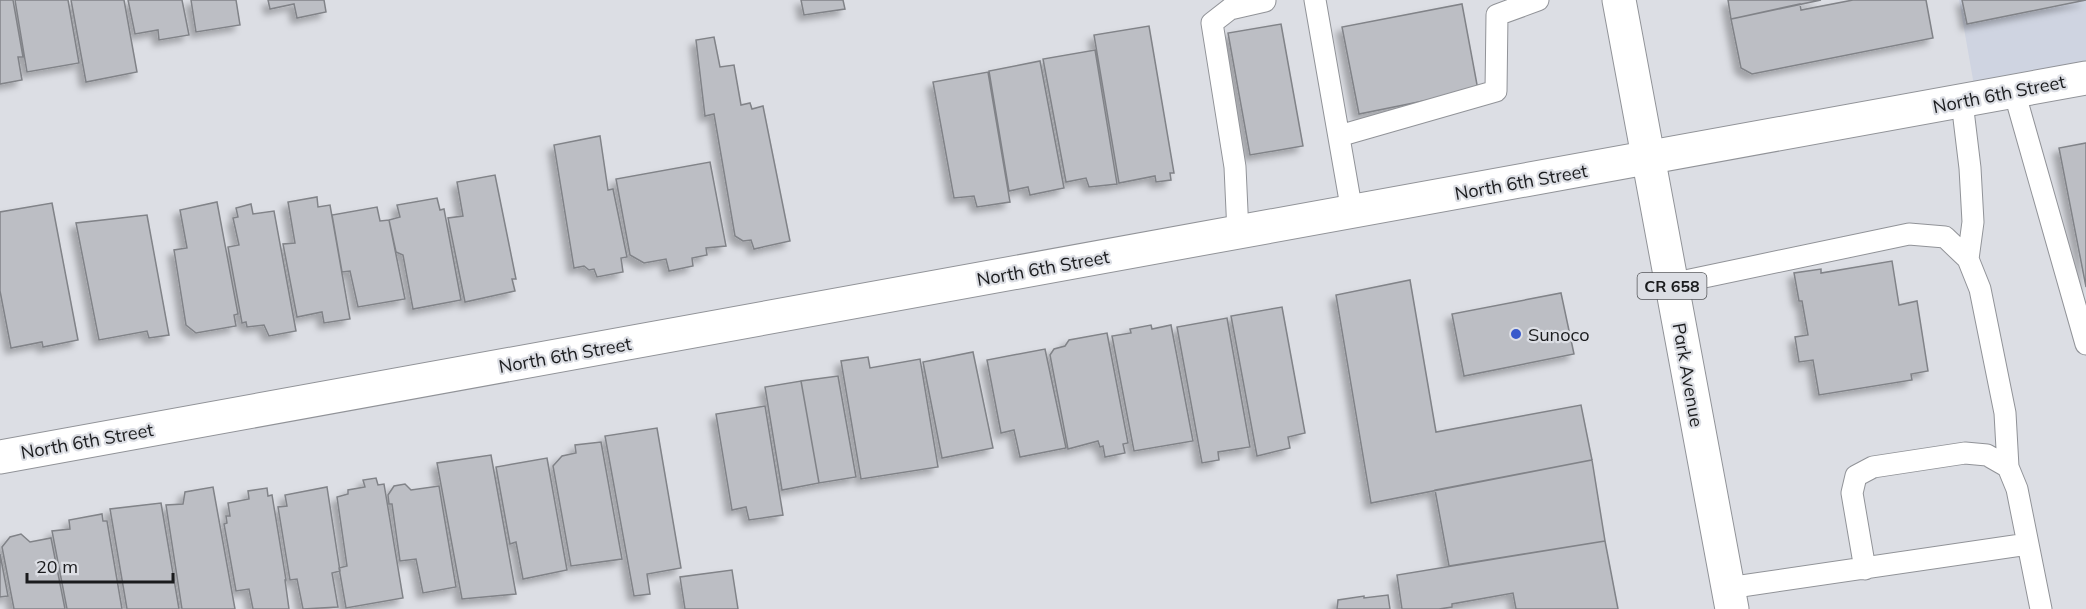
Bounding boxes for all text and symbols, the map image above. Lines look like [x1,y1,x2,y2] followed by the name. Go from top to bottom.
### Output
[1931,70,2067,118] street label: North 6th Street
[1453,159,1589,205] street label: North 6th Street
[975,245,1111,291] street label: North 6th Street
[1638,273,1706,299] road number: CR 658
[1668,321,1708,429] street label: Park Avenue
[1528,323,1589,346] place label: Sunoco
[1509,327,1523,341] marker: Sunoco
[497,332,633,378] street label: North 6th Street
[19,418,155,464] street label: North 6th Street
[27,546,172,584] scale bar
[36,555,78,578] text: 20 m

